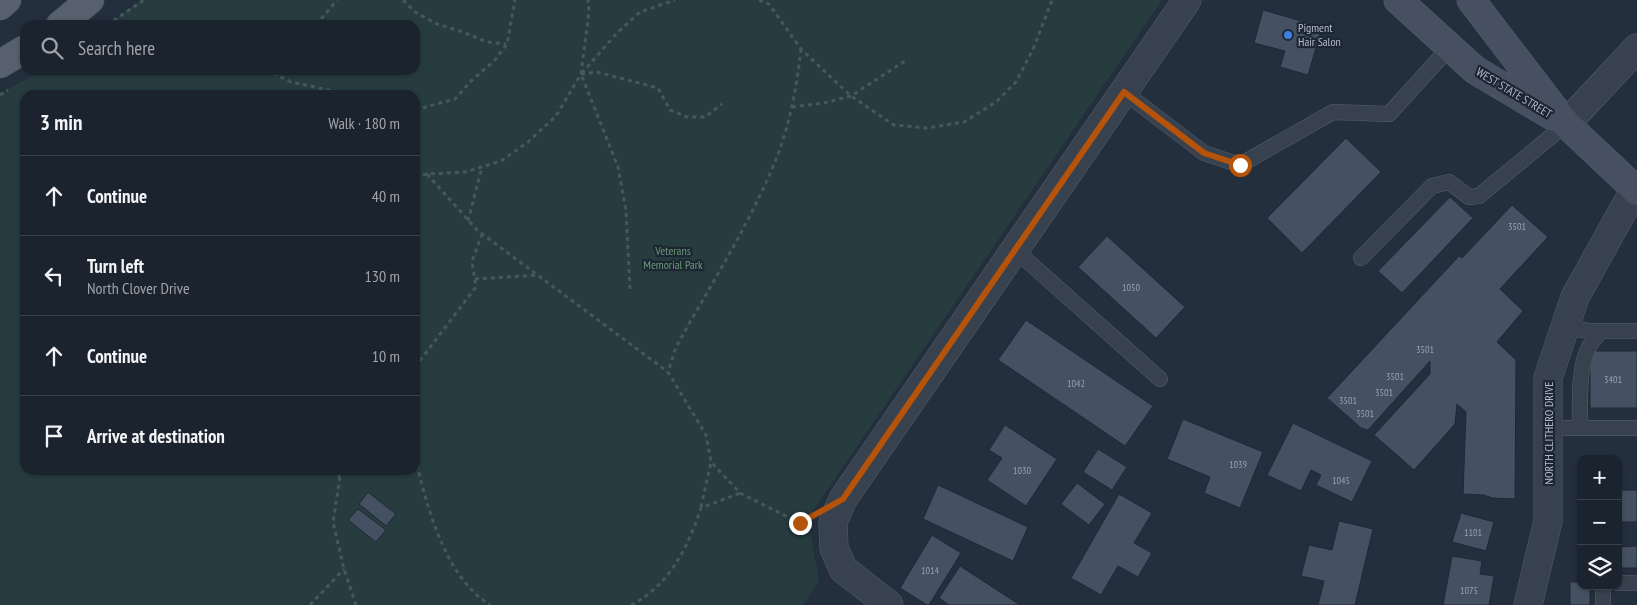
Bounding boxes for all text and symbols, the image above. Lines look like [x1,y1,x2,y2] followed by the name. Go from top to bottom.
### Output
[20,20,420,75] search box
[1298,20,1341,49] place label: Pigment Hair Salon
[1282,29,1294,41] marker: Pigment Hair Salon
[38,34,66,62] icon: search
[78,36,155,60] text: Search here
[1474,64,1555,121] street label: WEST STATE STREET
[40,109,82,136] text: 3 min
[328,113,400,133] text: Walk · 180 m
[1229,154,1252,177] route start
[40,182,68,210] icon: ahead
[87,184,147,208] text: Continue
[372,186,400,206] text: 40 m
[1508,220,1526,233] house number: 3501
[643,243,703,272] park label: Veterans Memorial Park
[87,254,144,278] text: Turn left
[40,262,68,290] icon: left
[365,266,400,286] text: 130 m
[87,278,190,298] text: North Clover Drive
[1122,281,1141,294] house number: 1050
[40,342,68,370] icon: ahead
[1416,343,1434,356] house number: 3501
[87,344,147,368] text: Continue
[372,346,400,366] text: 10 m
[1386,370,1404,383] house number: 3501
[1604,373,1622,386] house number: 3401
[1067,377,1085,390] house number: 1042
[1541,382,1556,484] street label: NORTH CLITHERO DRIVE
[1375,386,1393,399] house number: 3501
[1339,394,1357,407] house number: 3501
[1356,407,1374,420] house number: 3501
[40,422,68,450] icon: arrive
[87,424,225,448] text: Arrive at destination
[1577,455,1622,590] map controls
[1577,455,1622,500] button: +
[1229,458,1247,471] house number: 1039
[1013,464,1032,477] house number: 1030
[1332,474,1350,487] house number: 1045
[1577,500,1622,545] button: −
[789,512,812,535] route end
[1464,526,1482,539] house number: 1101
[1577,545,1622,590] button: layers
[921,564,940,577] house number: 1014
[1460,584,1478,597] house number: 1075

